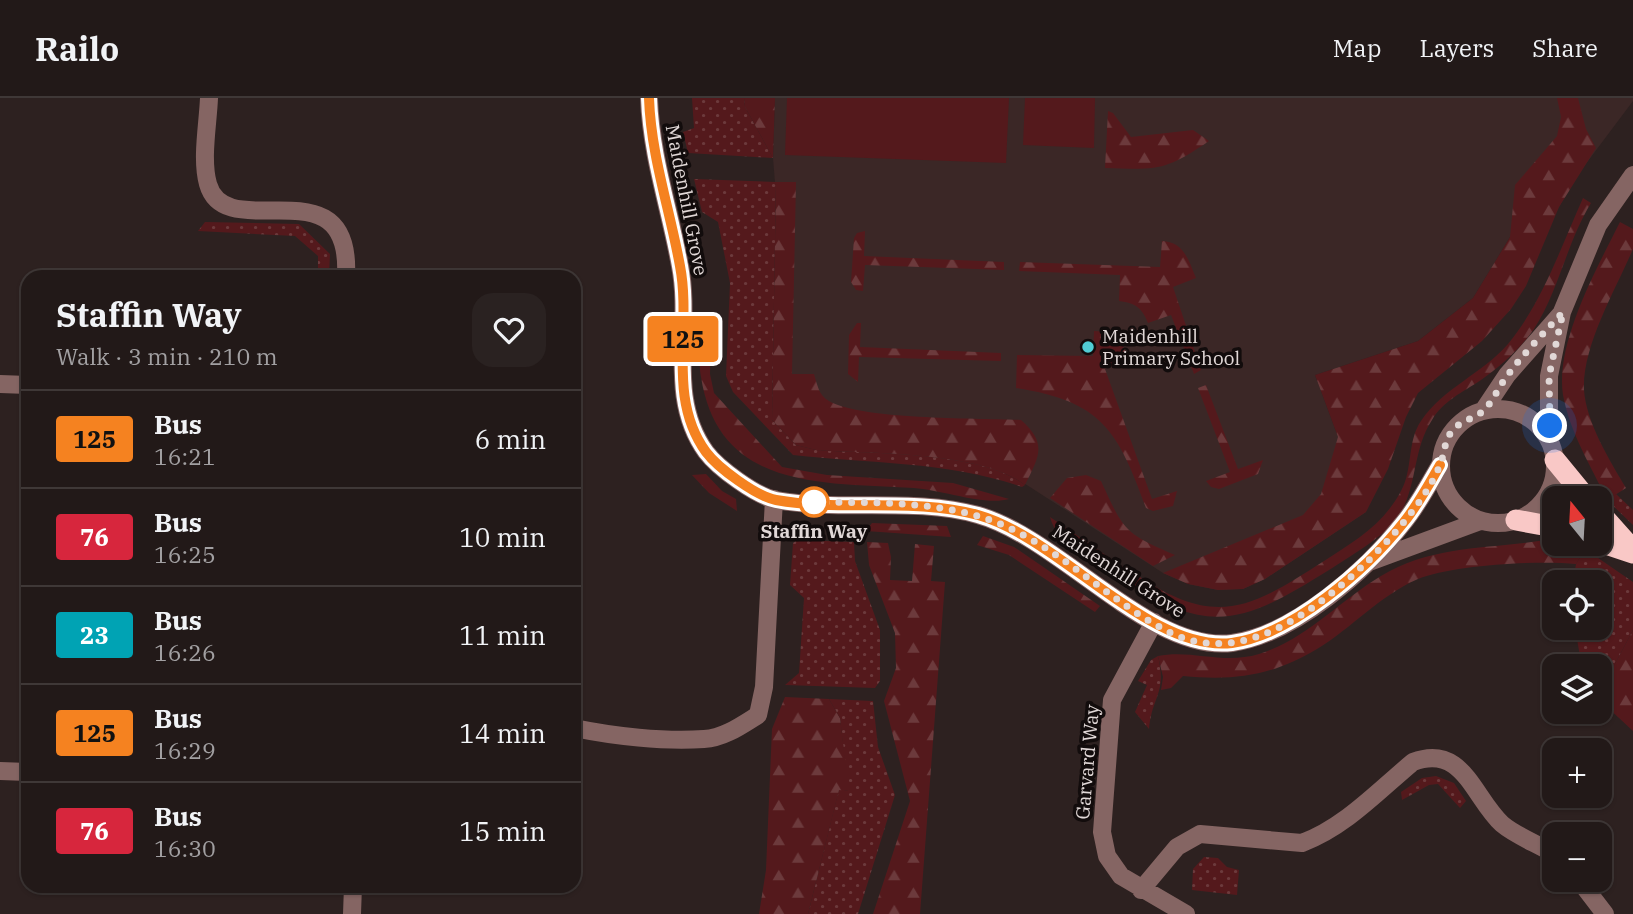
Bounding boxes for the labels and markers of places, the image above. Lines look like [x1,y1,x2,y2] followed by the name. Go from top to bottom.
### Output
[1102,324,1241,370] place label: Maidenhill Primary School
[1080,339,1096,355] marker: Maidenhill Primary School
[799,487,829,517] marker: Staffin Way
[761,519,868,543] place label: Staffin Way

